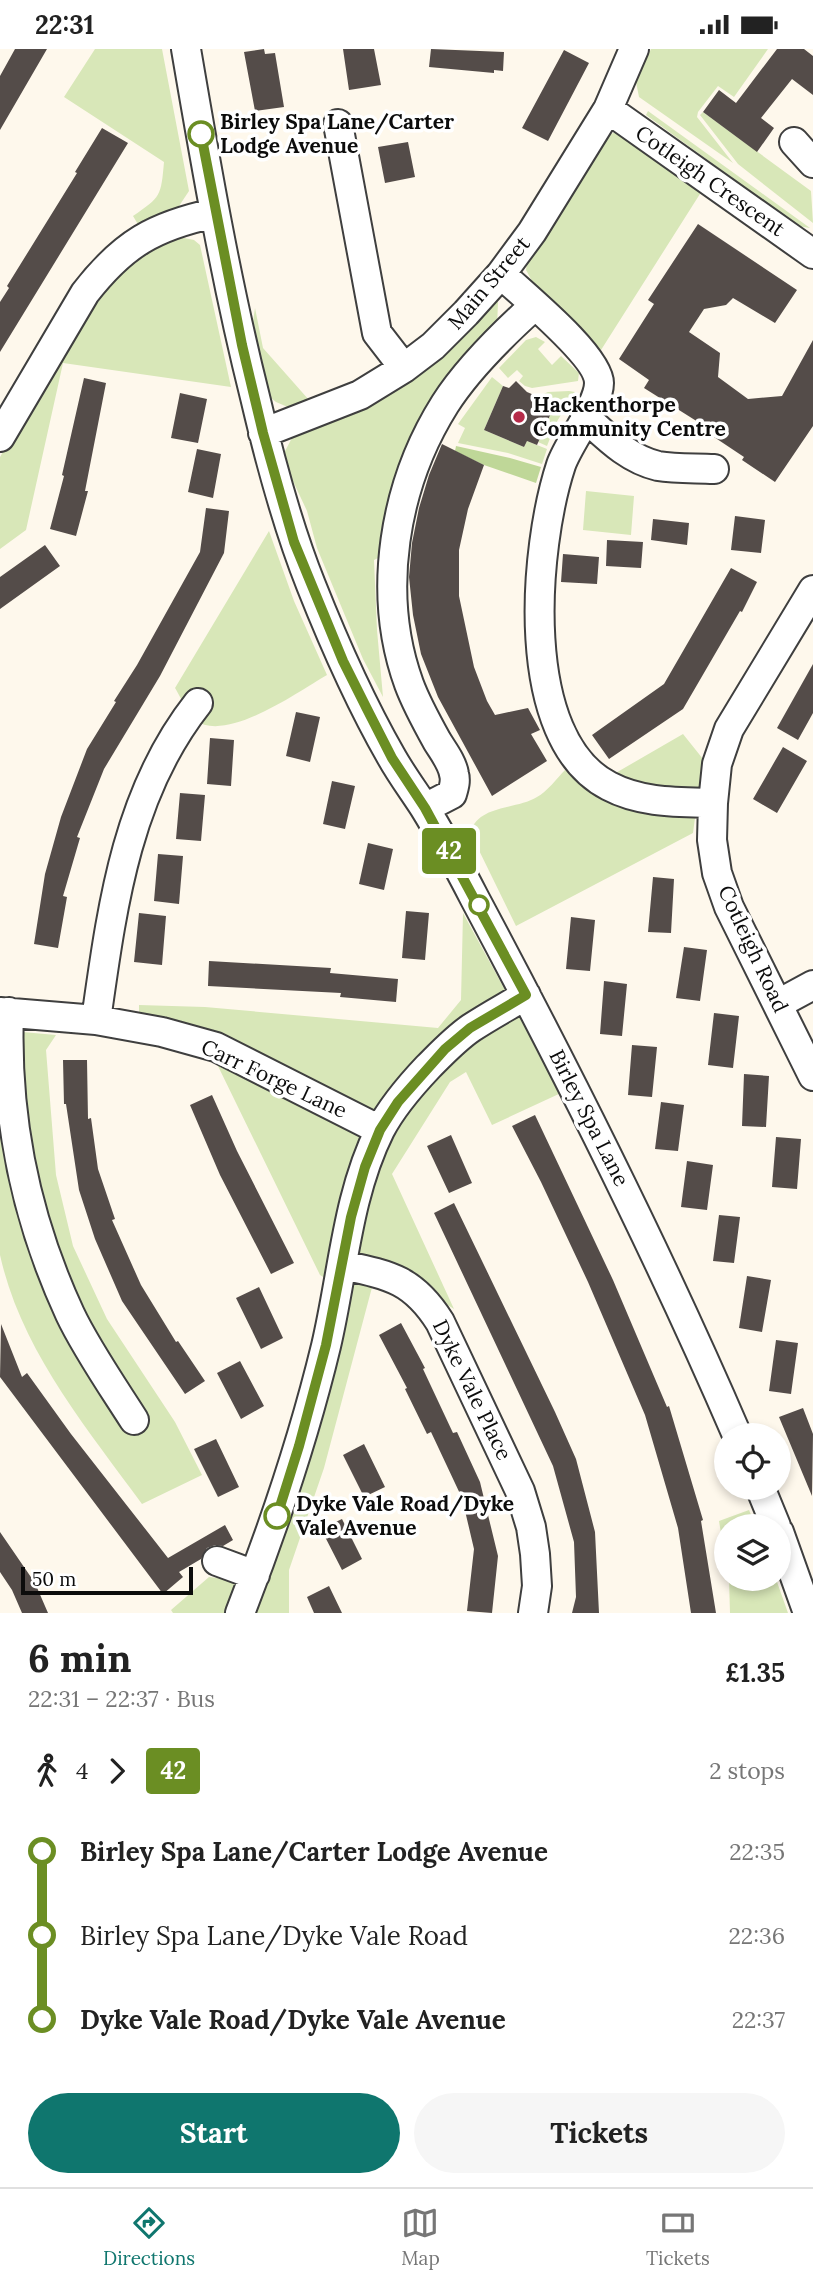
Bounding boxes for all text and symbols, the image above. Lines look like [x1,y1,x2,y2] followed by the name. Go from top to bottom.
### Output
[35,8,94,41] text: 22:31
[220,108,454,159] place label: Birley Spa Lane/Carter Lodge Avenue
[630,119,791,243] street label: Cotleigh Crescent
[188,121,214,147] marker: Birley Spa Lane/Carter Lodge Avenue
[442,230,536,335] street label: Main Street
[533,391,726,442] place label: Hackenthorpe Community Centre
[511,409,527,425] marker: Hackenthorpe Community Centre
[418,828,480,874] line badge: 42
[436,835,462,866] text: 42
[712,881,795,1017] street label: Cotleigh Road
[469,895,489,915] unlabelled marker
[197,1033,351,1124] street label: Carr Forge Lane
[543,1045,635,1191] street label: Birley Spa Lane
[427,1315,518,1464] street label: Dyke Vale Place
[714,1423,791,1591] map controls
[714,1423,791,1500] button: locate
[296,1490,514,1541] place label: Dyke Vale Road/Dyke Vale Avenue
[264,1503,290,1529] marker: Dyke Vale Road/Dyke Vale Avenue
[714,1514,791,1591] button: layers
[21,1564,192,1596] scale bar
[32,1567,76,1591] text: 50 m
[28,1634,131,1682] text: 6 min
[725,1656,785,1689] text: £1.35
[28,1684,215,1713] text: 22:31 – 22:37 · Bus
[28,1752,66,1790] icon: walk
[98,1752,136,1790] icon: forward
[160,1755,186,1786] text: 42
[76,1756,88,1785] text: 4
[709,1756,785,1785] text: 2 stops
[80,1835,548,1868] text: Birley Spa Lane/Carter Lodge Avenue
[729,1837,785,1866] text: 22:35
[80,1919,468,1952] text: Birley Spa Lane/Dyke Vale Road
[728,1921,785,1950] text: 22:36
[80,2003,506,2036] text: Dyke Vale Road/Dyke Vale Avenue
[732,2005,785,2034] text: 22:37
[28,2093,400,2173] button: Start
[414,2093,785,2173] button: Tickets
[103,2204,195,2270] tab: Directions
[401,2204,440,2270] tab: Map
[646,2204,710,2270] tab: Tickets

